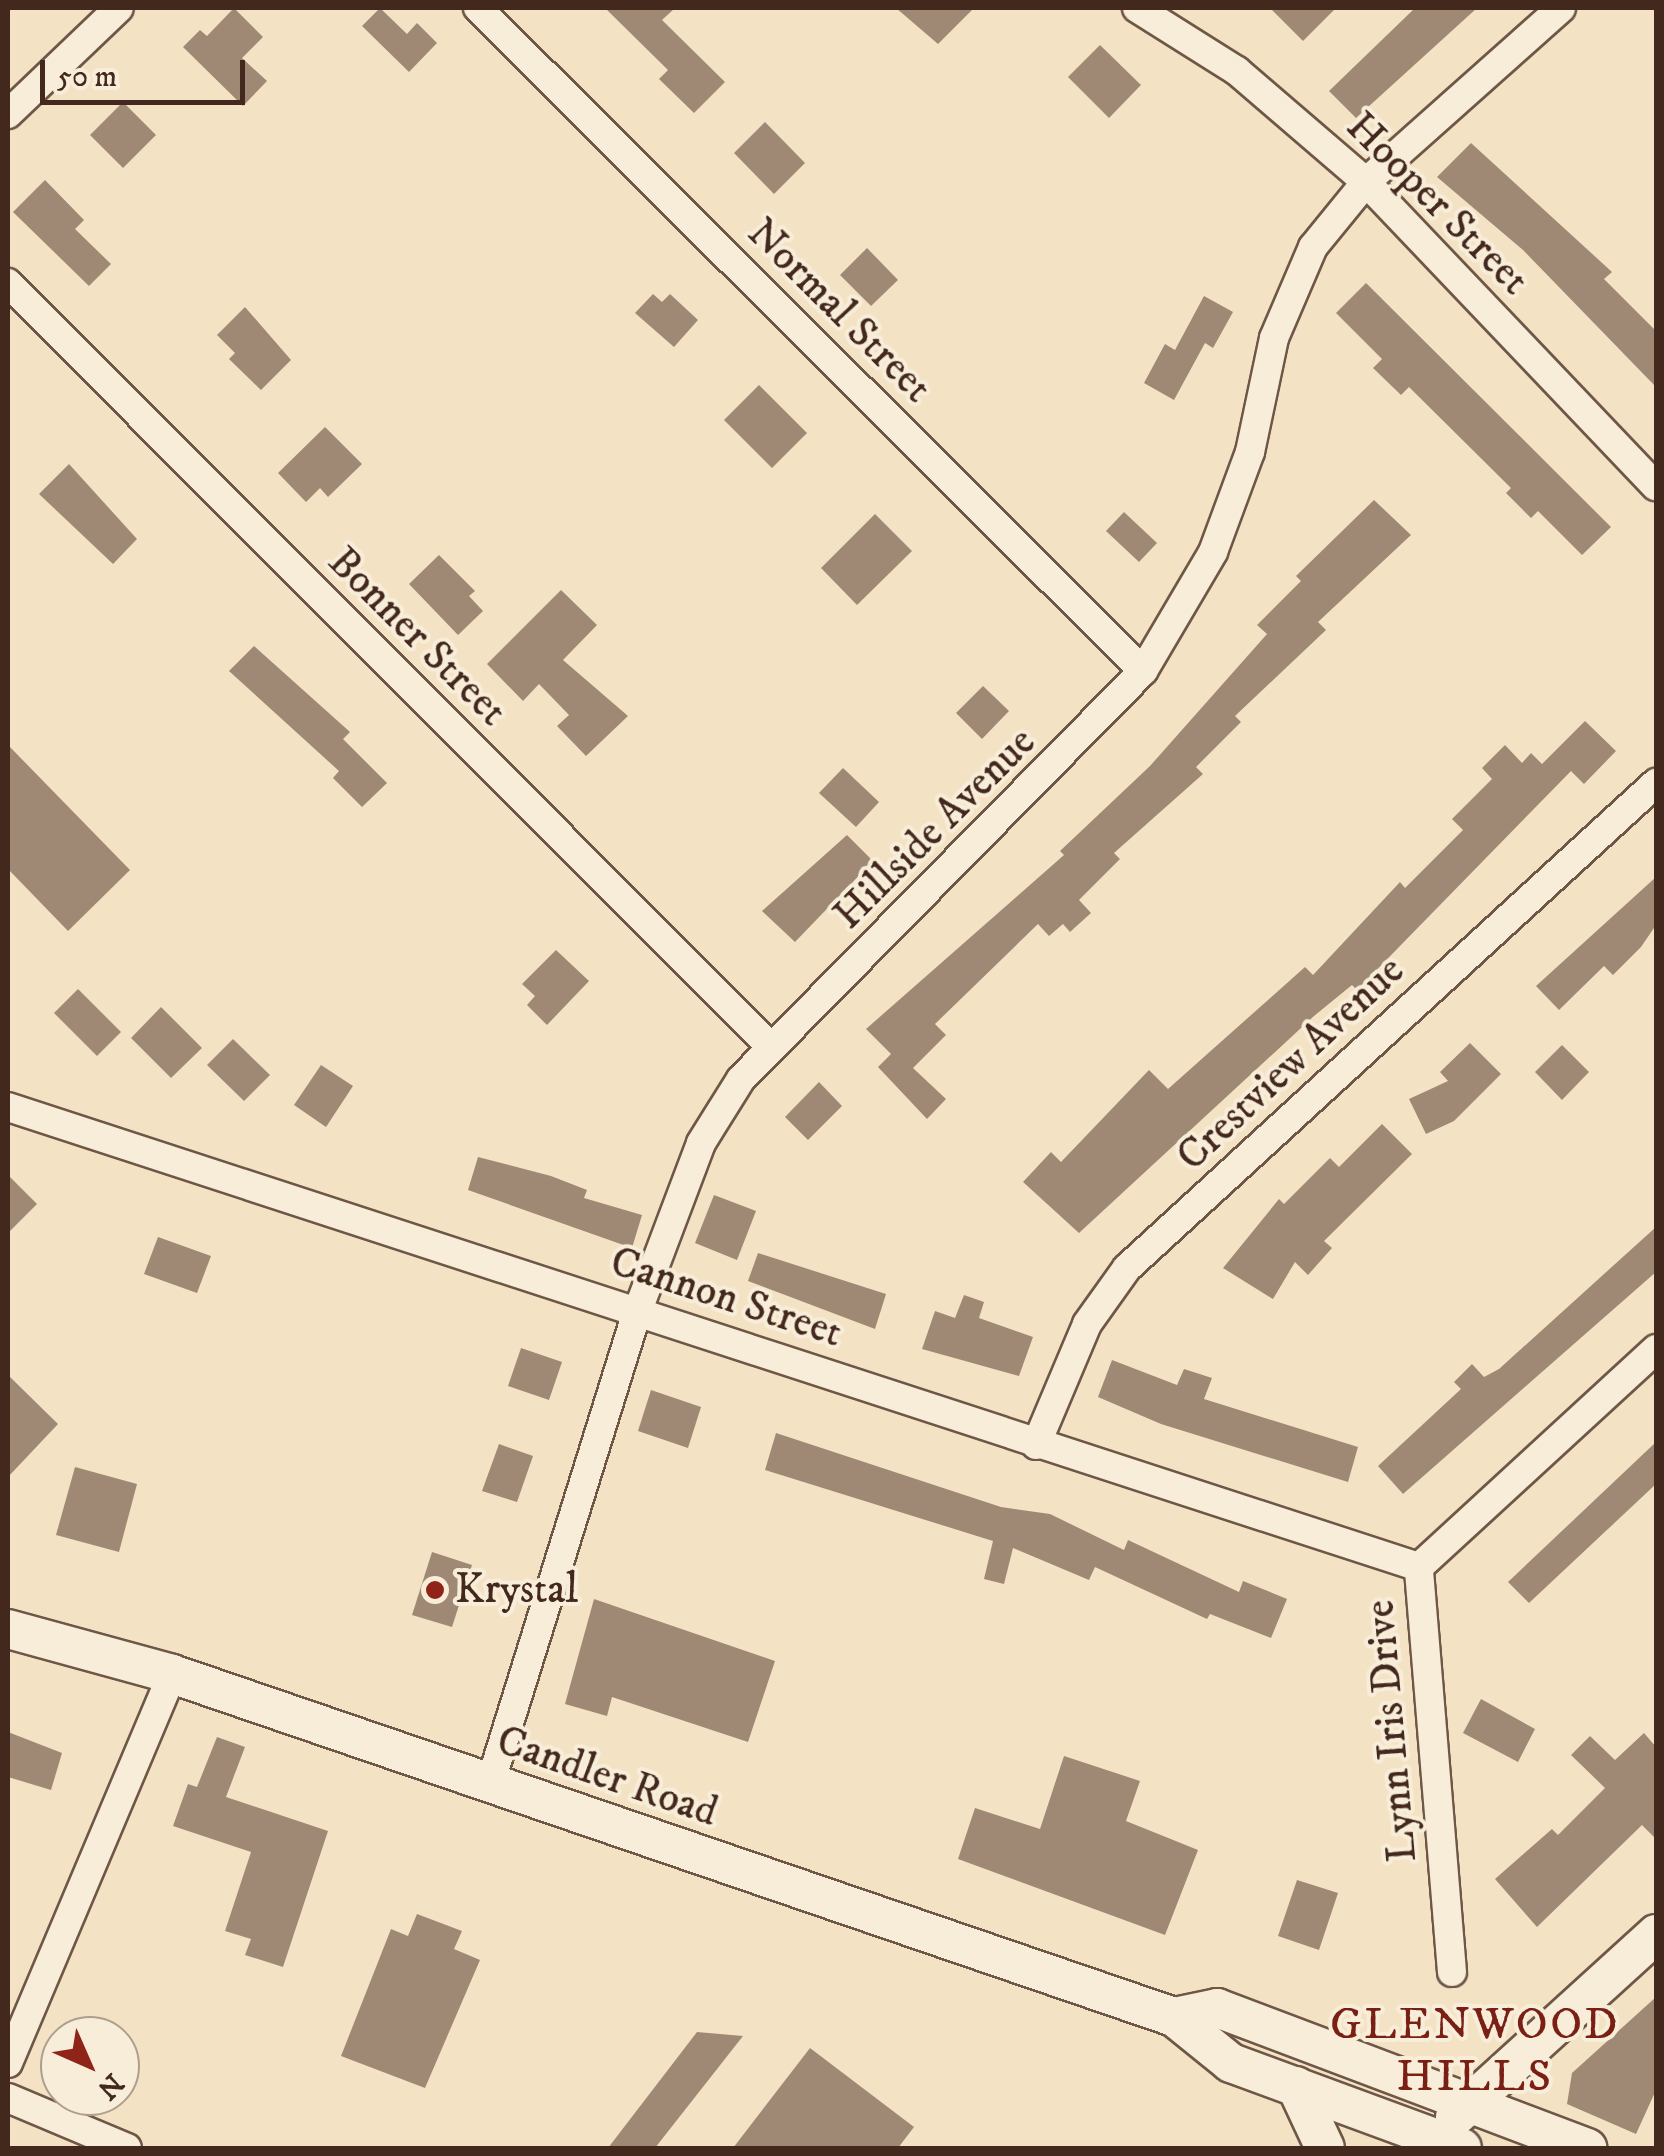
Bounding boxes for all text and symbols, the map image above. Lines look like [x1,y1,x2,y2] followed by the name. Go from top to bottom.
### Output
[45,40,250,102] scale bar
[57,59,117,96] text: 50 m
[1335,102,1539,306] street label: Hooper Street
[736,208,942,414] street label: Normal Street
[317,537,517,737] street label: Bonner Street
[824,718,1046,940] street label: Hillside Avenue
[1167,946,1415,1182] street label: Crestview Avenue
[604,1237,848,1359] street label: Cannon Street
[455,1565,578,1615] place label: Krystal
[424,1579,446,1601] marker: Krystal
[1355,1598,1429,1864] street label: Lynn Iris Drive
[490,1716,724,1838] street label: Candler Road
[1330,1999,1620,2105] district label: GLENWOOD HILLS
[40,2016,140,2116] north arrow
[90,2066,131,2107] text: N

